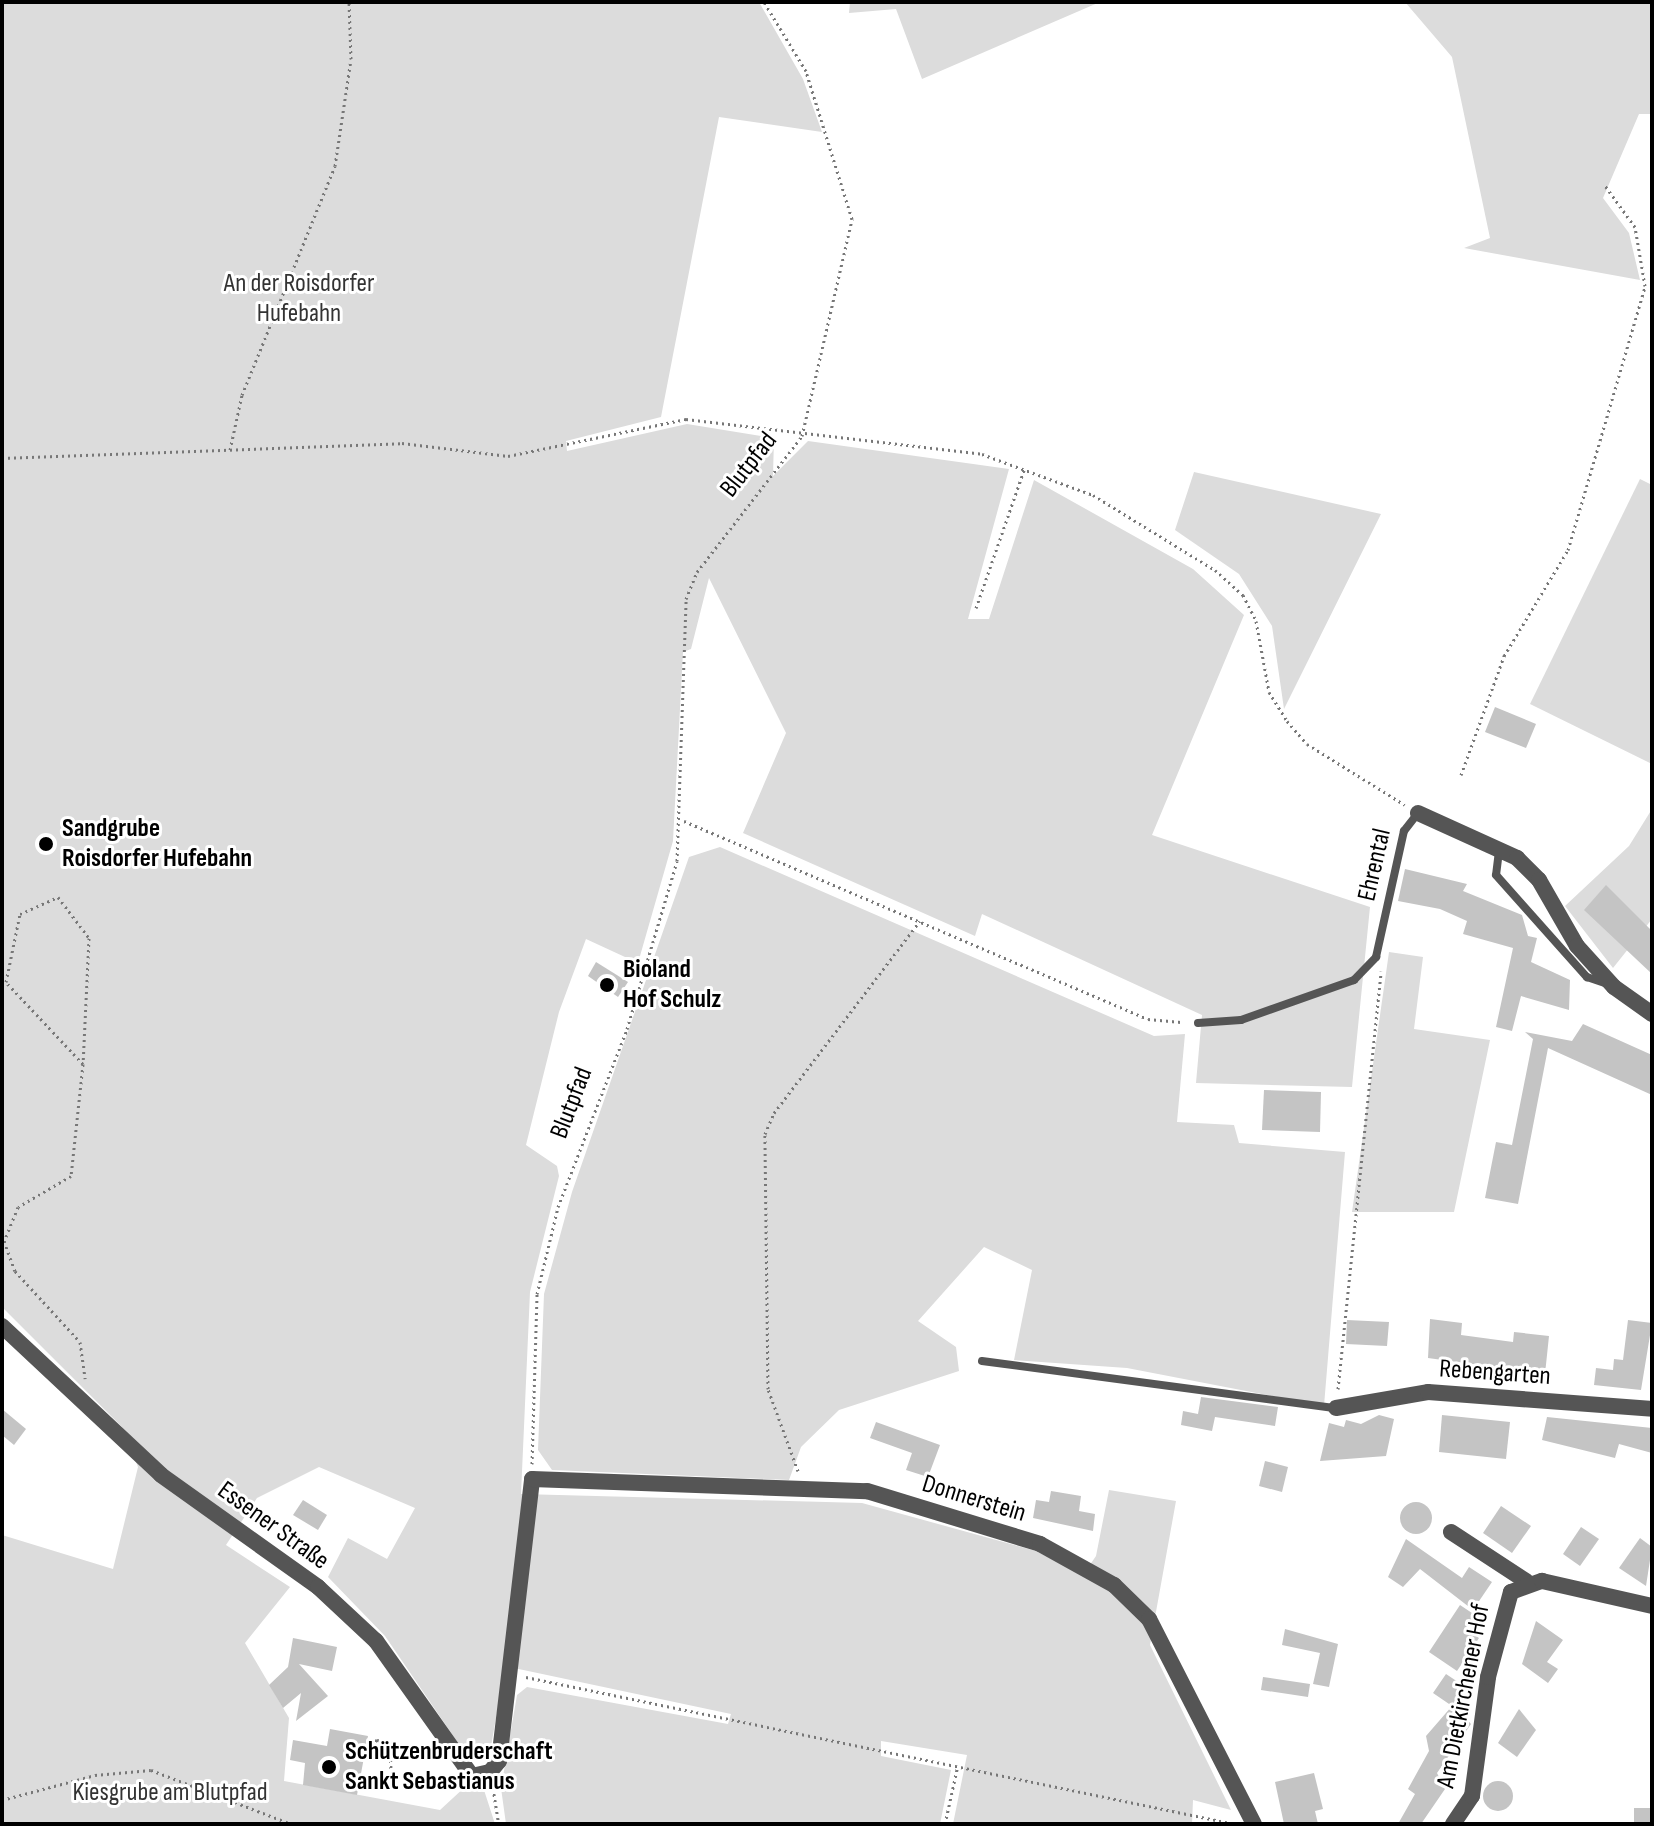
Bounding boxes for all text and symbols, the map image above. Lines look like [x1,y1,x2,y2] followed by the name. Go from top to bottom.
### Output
[224,268,374,330] park label: An der Roisdorfer Hufebahn
[714,426,784,504] street label: Blutpfad
[62,813,252,874] place label: Sandgrube Roisdorfer Hufebahn
[1352,826,1398,904] street label: Ehrental
[37,835,55,853] marker: Sandgrube Roisdorfer Hufebahn
[623,954,721,1016] place label: Bioland Hof Schulz
[598,976,616,994] marker: Bioland Hof Schulz
[544,1063,600,1143] street label: Blutpfad
[1438,1354,1552,1392] street label: Rebengarten
[918,1468,1030,1530] street label: Donnerstein
[211,1475,335,1577] street label: Essener Straße
[1431,1601,1497,1791] street label: Am Dietkirchener Hof
[345,1736,553,1798] place label: Schützenbruderschaft Sankt Sebastianus
[320,1758,338,1776] marker: Schützenbruderschaft Sankt Sebastianus
[72,1777,268,1809] park label: Kiesgrube am Blutpfad

